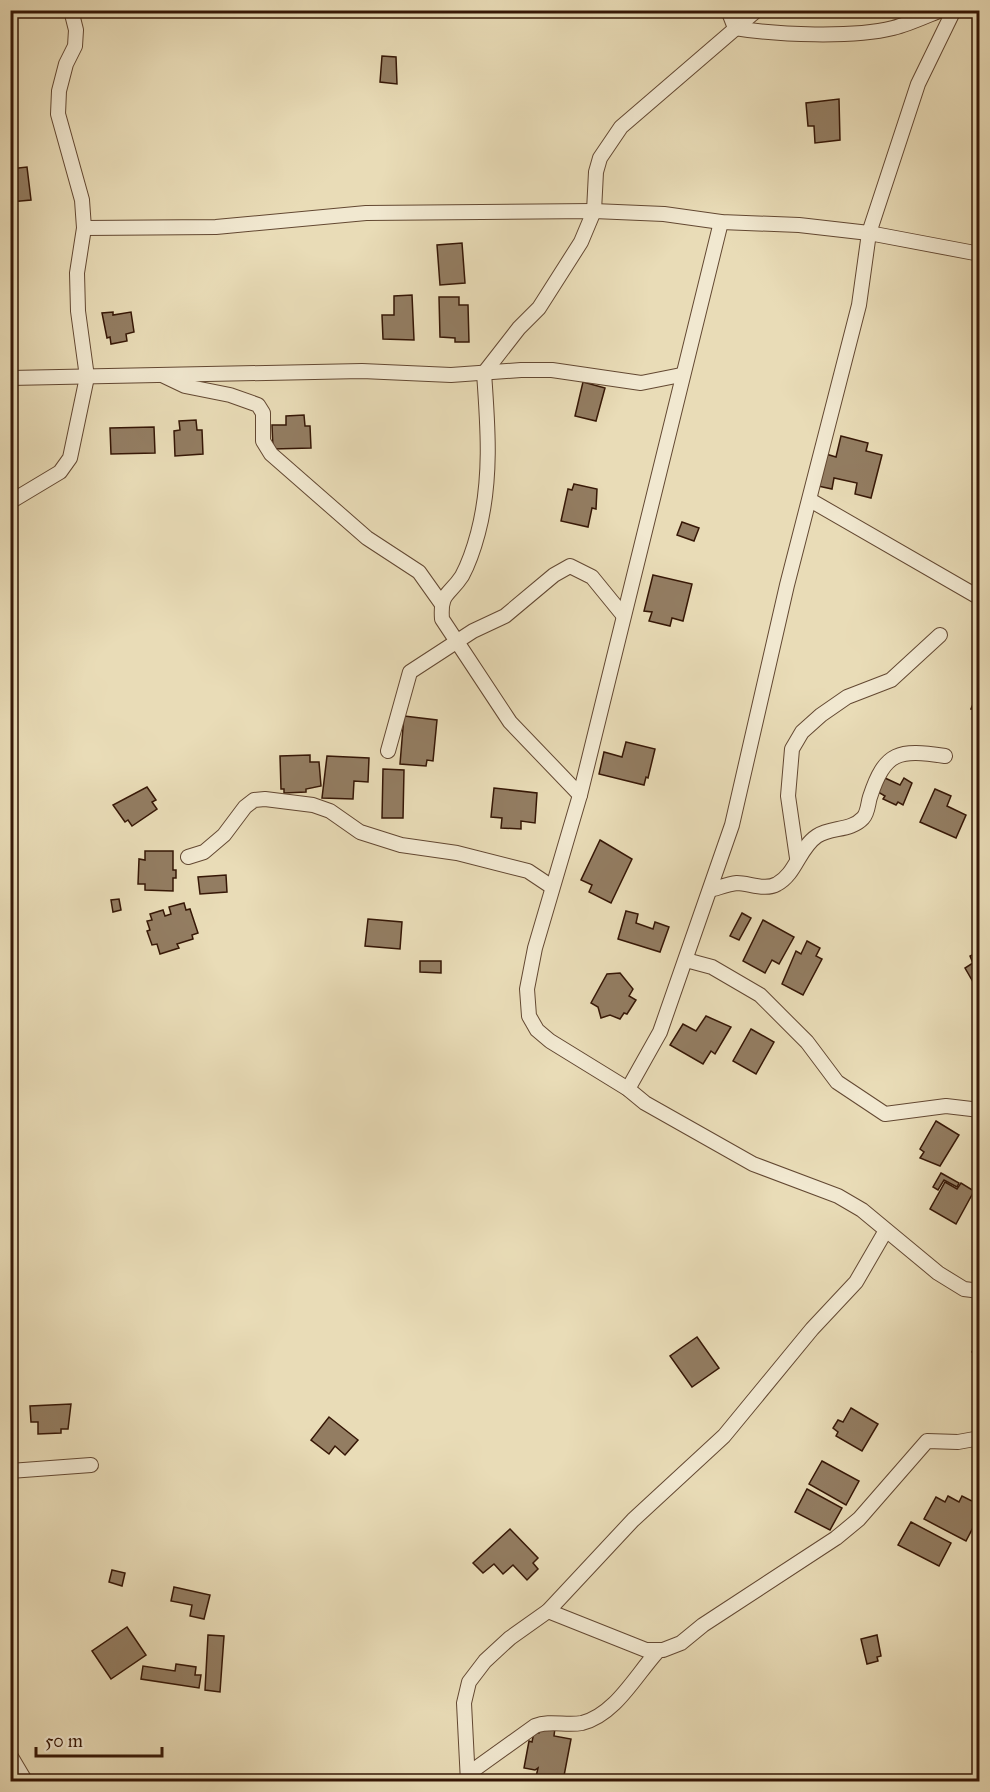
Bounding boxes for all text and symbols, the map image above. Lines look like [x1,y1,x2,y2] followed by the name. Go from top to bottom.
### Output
[36,1720,162,1758] scale bar
[45,1730,83,1752] text: 50 m

